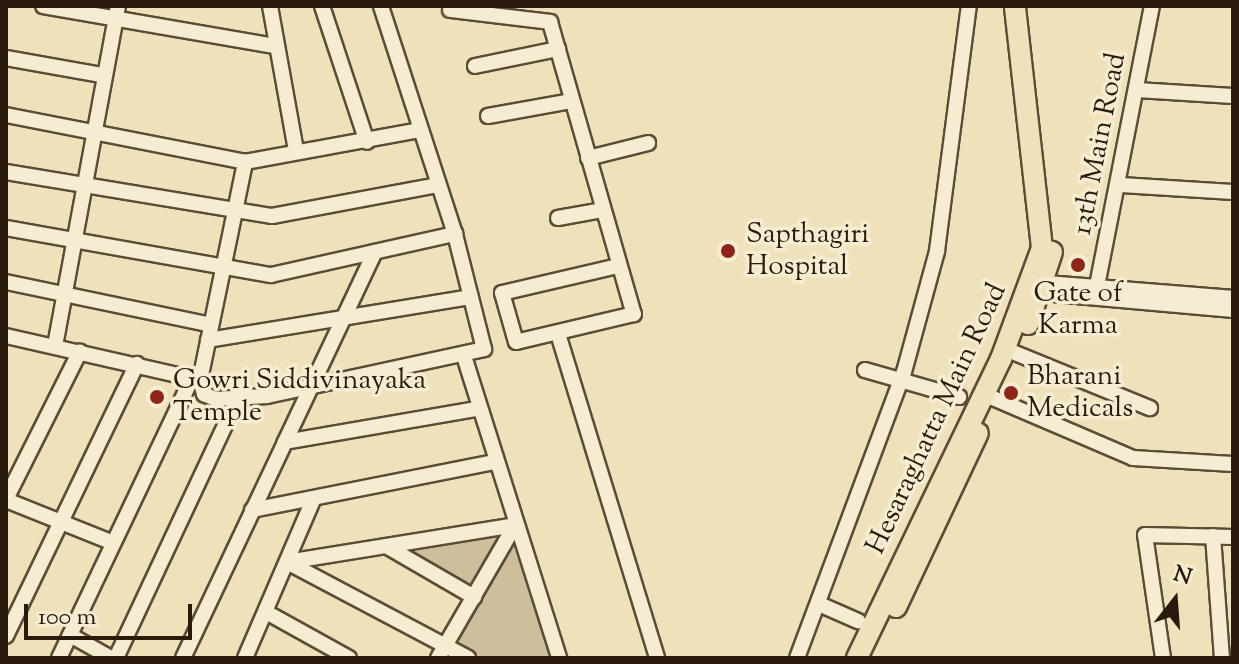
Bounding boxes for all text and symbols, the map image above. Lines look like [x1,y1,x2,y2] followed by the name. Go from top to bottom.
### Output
[1066,50,1134,238] street label: 13th Main Road
[746,218,869,284] place label: Sapthagiri Hospital
[717,240,739,262] marker: Sapthagiri Hospital
[1069,256,1087,274] marker: Gate of Karma
[1033,277,1123,343] place label: Gate of Karma
[860,278,1014,560] street label: Hesaraghatta Main Road
[1027,360,1133,426] place label: Bharani Medicals
[173,364,426,430] place label: Gowri Siddivinayaka Temple
[1002,384,1020,402] marker: Bharani Medicals
[148,388,166,406] marker: Gowri Siddivinayaka Temple
[1169,559,1195,595] text: N
[1135,560,1215,640] north arrow
[28,588,196,638] scale bar
[38,601,96,635] text: 100 m

